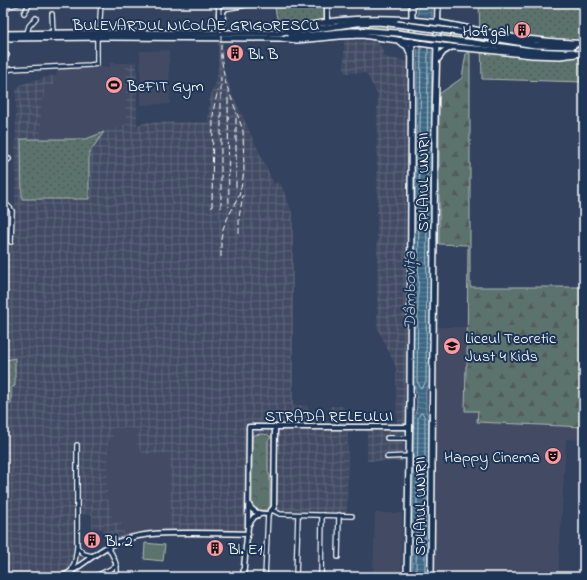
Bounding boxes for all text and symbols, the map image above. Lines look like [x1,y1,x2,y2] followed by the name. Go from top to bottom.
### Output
[72,14,319,38] street label: BULEVARDUL NICOLAE GRIGORESCU
[463,20,509,44] place label: Hofigal
[512,20,532,40] building icon: Hofigal
[225,43,245,63] building icon: Bl. B
[247,43,279,67] place label: Bl. B
[104,75,124,95] sports icon: BeFIT Gym
[126,75,204,99] place label: BeFIT Gym
[412,132,436,232] street label: SPLAIUL UNIRII
[398,251,423,329] water label: Dâmbovița
[465,327,557,369] place label: Liceul Teoretic Just 4 Kids
[442,336,462,356] school or university icon: Liceul Teoretic Just 4 Kids
[265,405,393,429] street label: STRADA RELEULUI
[444,446,540,470] place label: Happy Cinema
[543,446,563,466] theatre icon: Happy Cinema
[409,456,433,556] street label: SPLAIUL UNIRII
[82,530,102,550] building icon: Bl. 2
[104,530,133,554] place label: Bl. 2
[205,538,225,558] building icon: Bl. E1
[227,538,263,562] place label: Bl. E1

